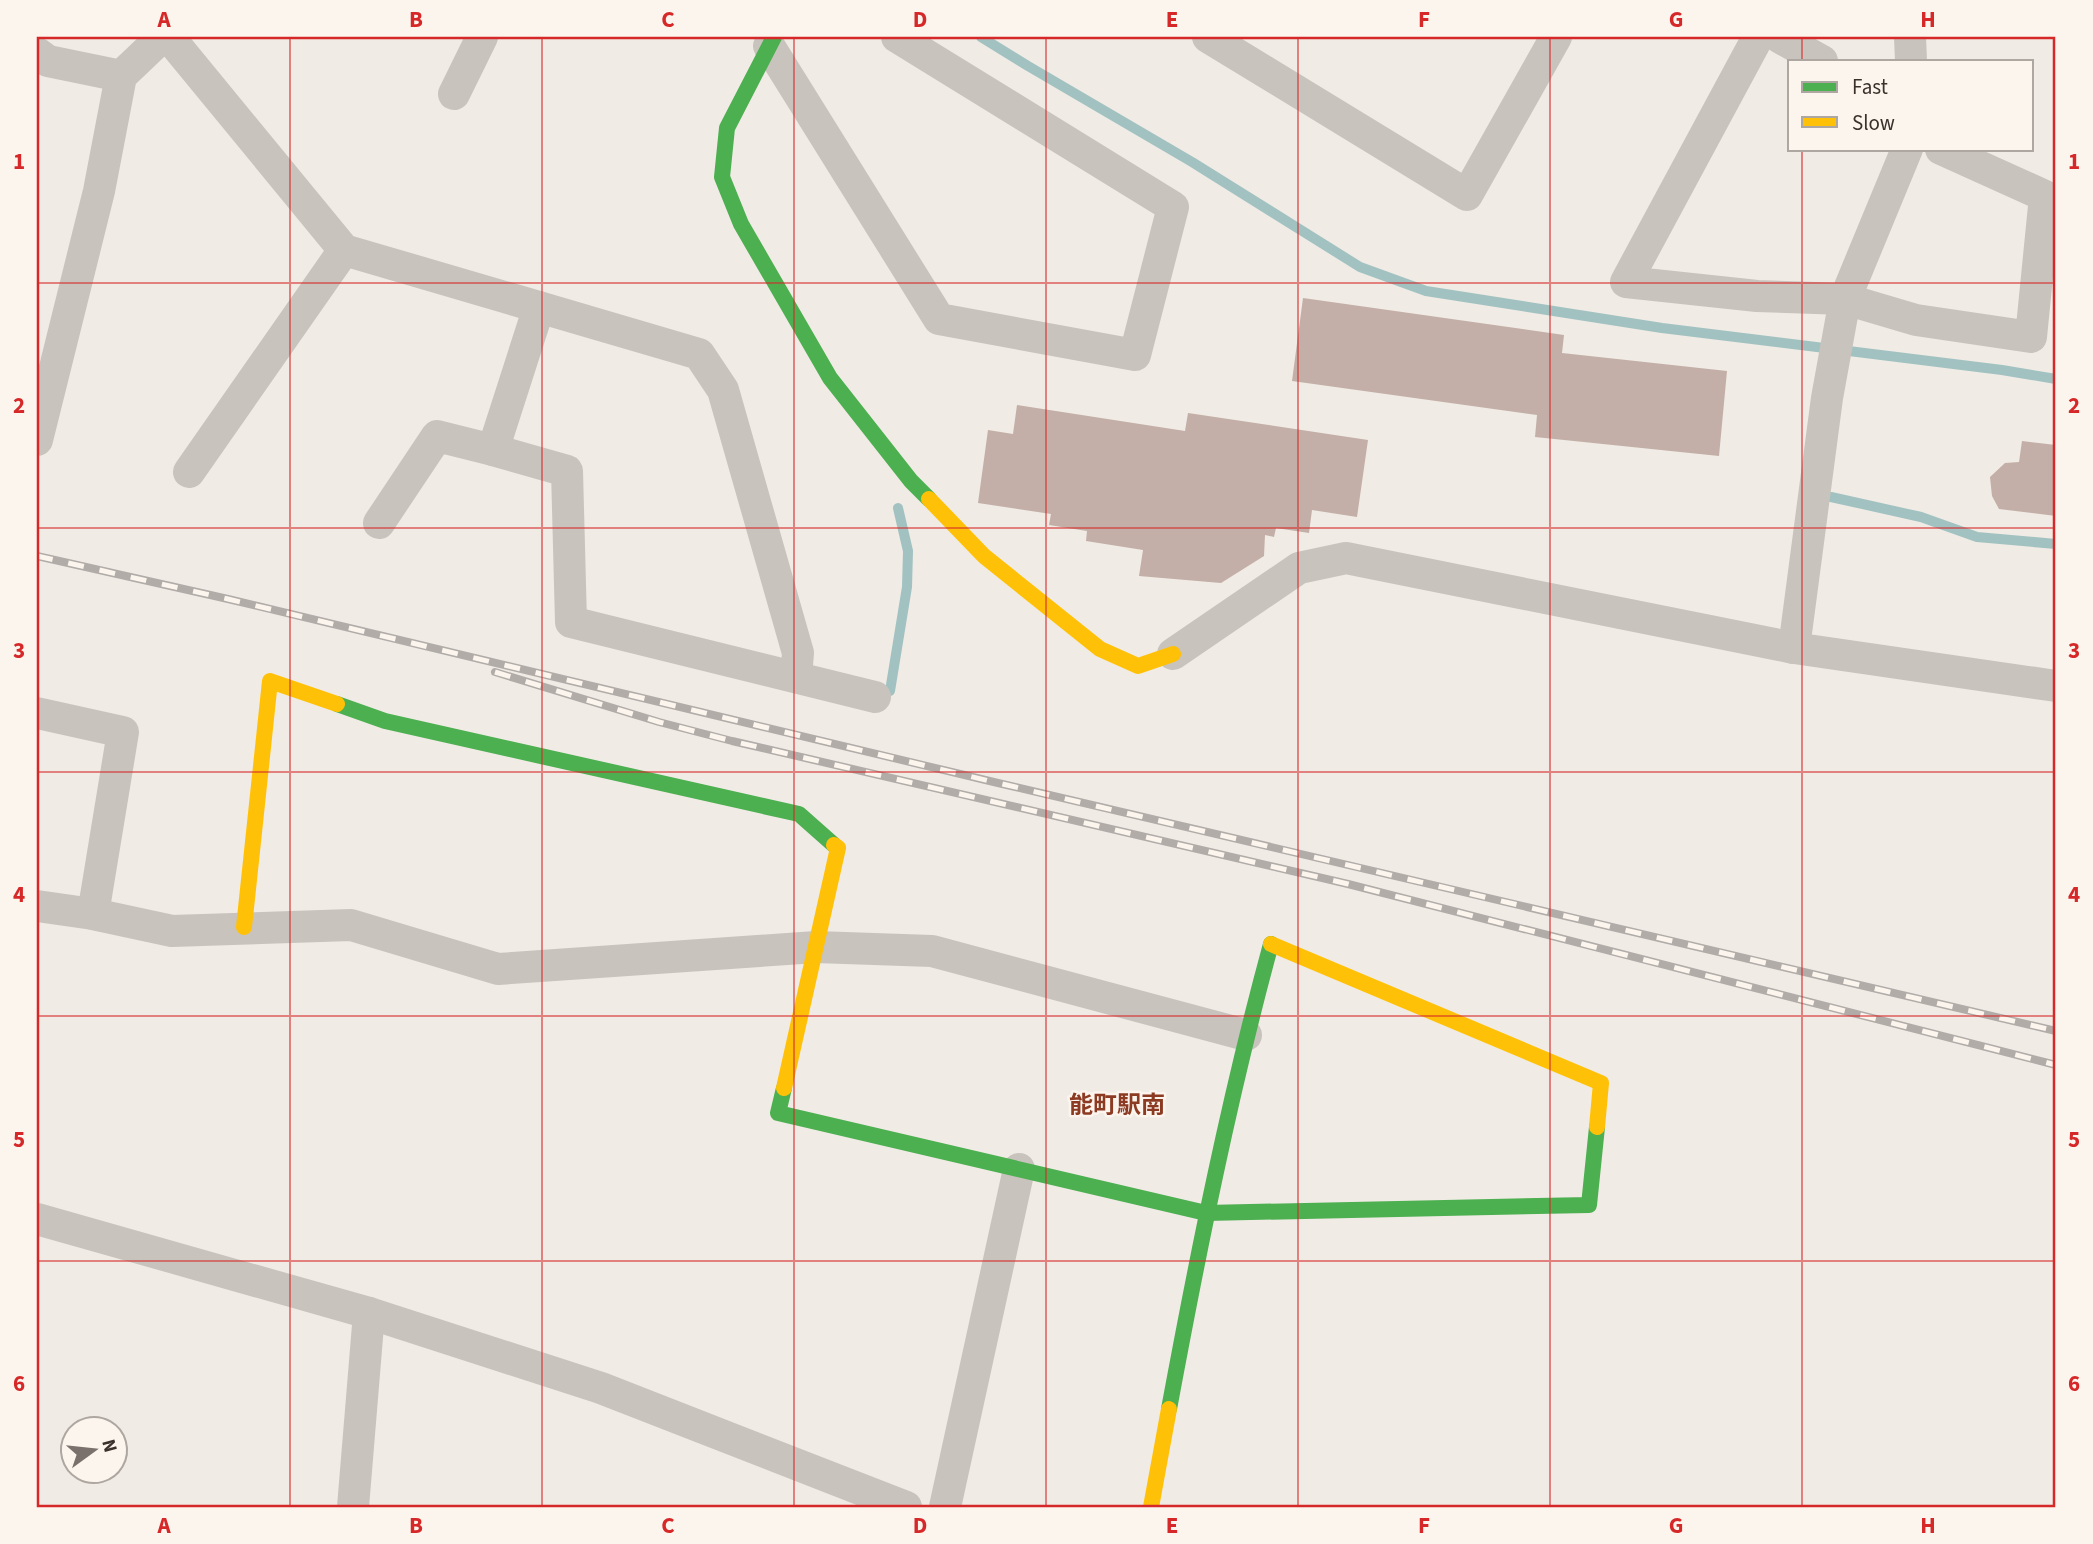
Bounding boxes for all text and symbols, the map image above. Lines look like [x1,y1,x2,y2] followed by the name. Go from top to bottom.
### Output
[156,3,171,36] text: A
[409,3,423,36] text: B
[661,3,675,36] text: C
[913,3,927,36] text: D
[1166,3,1178,36] text: E
[1418,3,1430,36] text: F
[1669,3,1683,36] text: G
[1920,3,1936,36] text: H
[1788,60,2034,150] legend
[1852,72,1888,102] text: Fast
[1852,108,1895,138] text: Slow
[13,145,25,178] text: 1
[2068,145,2080,178] text: 1
[13,389,25,422] text: 2
[2068,389,2080,422] text: 2
[13,634,25,667] text: 3
[2068,634,2080,667] text: 3
[13,878,25,911] text: 4
[2068,878,2080,911] text: 4
[1069,1088,1165,1123] district label: 能町駅南
[13,1123,25,1156] text: 5
[2068,1123,2080,1156] text: 5
[13,1367,25,1400] text: 6
[2068,1367,2080,1400] text: 6
[60,1414,130,1484] north arrow
[94,1436,124,1456] text: N
[156,1509,171,1542] text: A
[409,1509,423,1542] text: B
[661,1509,675,1542] text: C
[913,1509,927,1542] text: D
[1166,1509,1178,1542] text: E
[1418,1509,1430,1542] text: F
[1669,1509,1683,1542] text: G
[1920,1509,1936,1542] text: H

